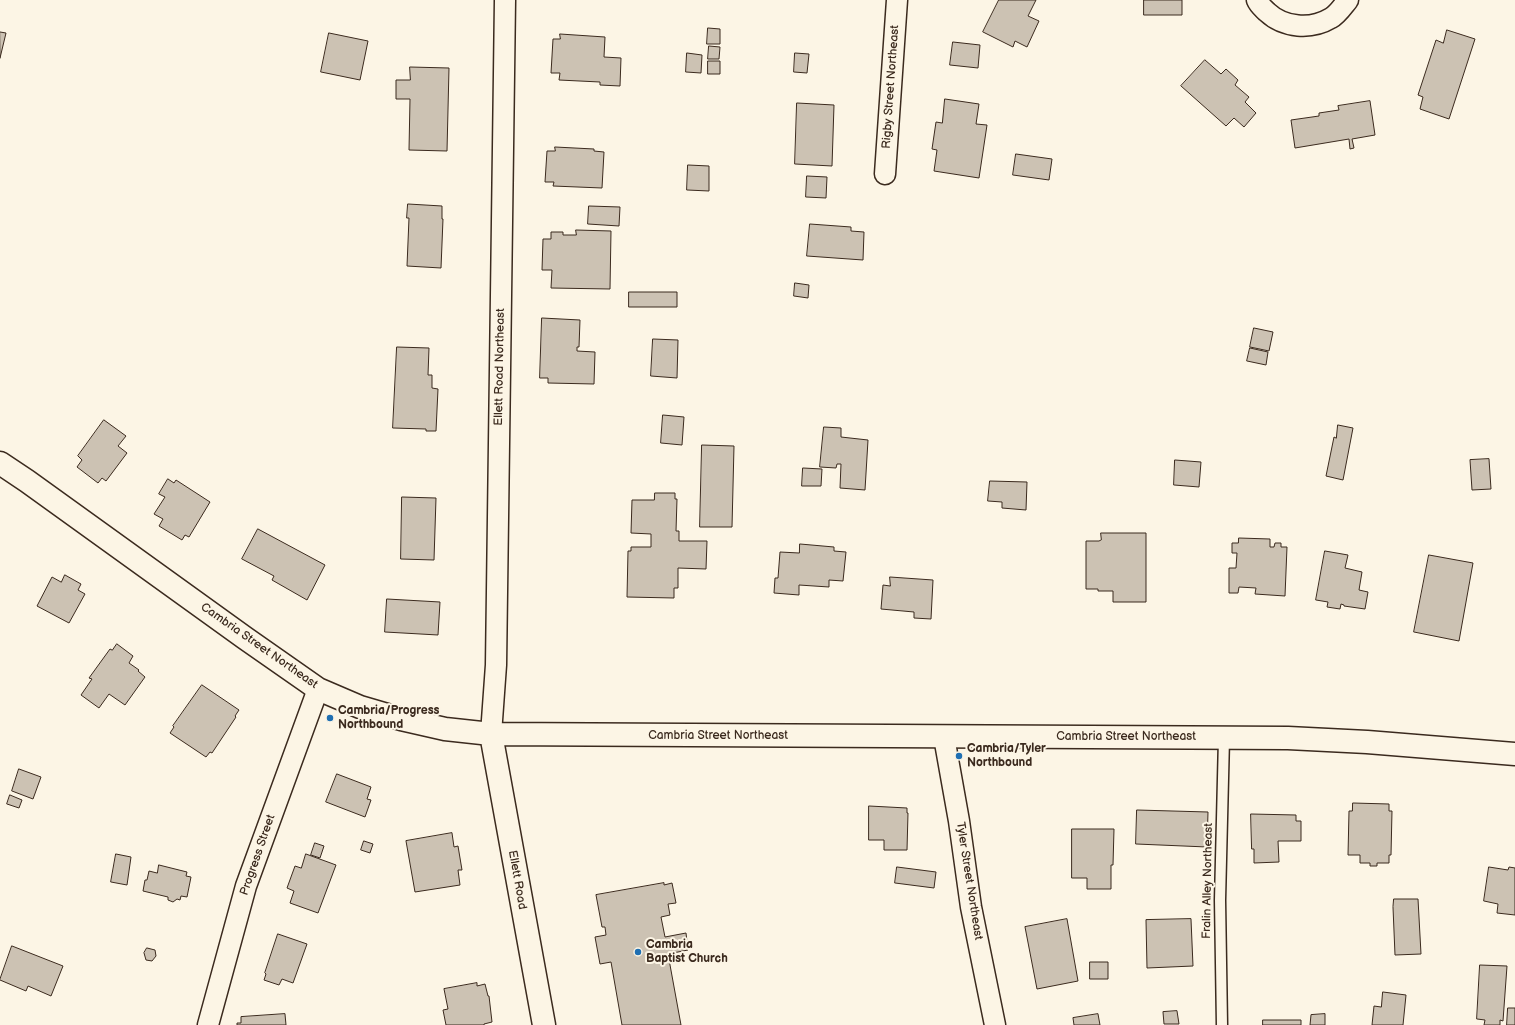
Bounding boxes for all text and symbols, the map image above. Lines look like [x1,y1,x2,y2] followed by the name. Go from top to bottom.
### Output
[879,25,903,149] street label: Rigby Street Northeast
[492,308,508,426] street label: Ellett Road Northeast
[198,600,320,692] street label: Cambria Street Northeast
[338,704,440,732] place label: Cambria/Progress Northbound
[325,713,335,723] marker: Cambria/Progress Northbound
[648,729,788,743] street label: Cambria Street Northeast
[1056,730,1196,744] street label: Cambria Street Northeast
[967,742,1046,770] place label: Cambria/Tyler Northbound
[954,751,964,761] marker: Cambria/Tyler Northbound
[237,813,279,897] street label: Progress Street
[953,821,985,941] street label: Tyler Street Northeast
[1200,823,1216,939] street label: Fralin Alley Northeast
[505,849,529,911] street label: Ellett Road
[646,938,728,966] place label: Cambria Baptist Church
[633,947,643,957] marker: Cambria Baptist Church

